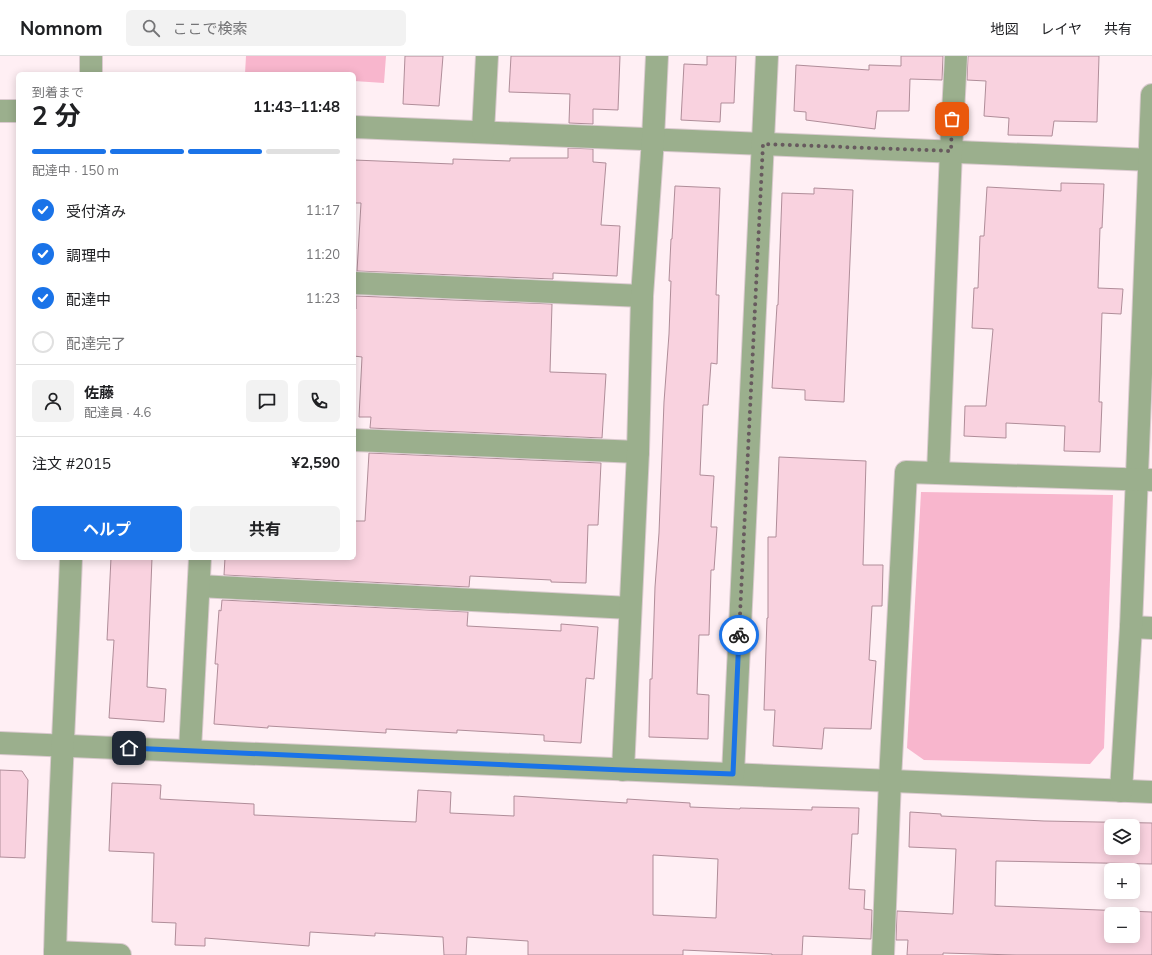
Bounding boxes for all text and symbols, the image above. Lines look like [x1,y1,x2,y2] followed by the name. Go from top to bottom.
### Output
[126,10,406,46] search box
[20,16,102,40] text: Nomnom
[140,17,162,39] icon: search
[172,19,247,38] text: ここで検索
[990,20,1018,38] text: 地図
[1040,20,1082,38] text: レイヤ
[1104,20,1132,38] text: 共有
[32,84,84,100] text: 到着まで
[253,97,340,116] text: 11:43–11:48
[32,99,81,132] text: 2 分
[935,102,969,136] pin
[941,108,963,130] icon: bag
[32,162,119,178] text: 配達中 · 150 m
[32,199,54,221] icon: check
[66,202,126,221] text: 受付済み
[306,202,340,218] text: 11:17
[32,243,54,265] icon: check
[66,246,111,265] text: 調理中
[306,246,340,262] text: 11:20
[32,287,54,309] icon: check
[66,290,111,309] text: 配達中
[306,290,340,306] text: 11:23
[66,334,126,353] text: 配達完了
[32,380,74,422] button: person
[246,380,288,422] button: chat
[298,380,340,422] button: phone
[84,383,114,402] text: 佐藤
[84,404,151,420] text: 配達員 · 4.6
[291,453,340,472] text: ¥2,590
[32,454,111,473] text: 注文 #2015
[32,506,182,552] button: ヘルプ
[190,506,340,552] button: 共有
[719,615,759,655] courier
[728,624,750,646] icon: bike
[112,731,146,765] pin
[118,737,140,759] icon: home
[1104,819,1140,943] map controls
[1104,819,1140,855] button: layers
[1104,863,1140,899] button: +
[1104,907,1140,943] button: −

